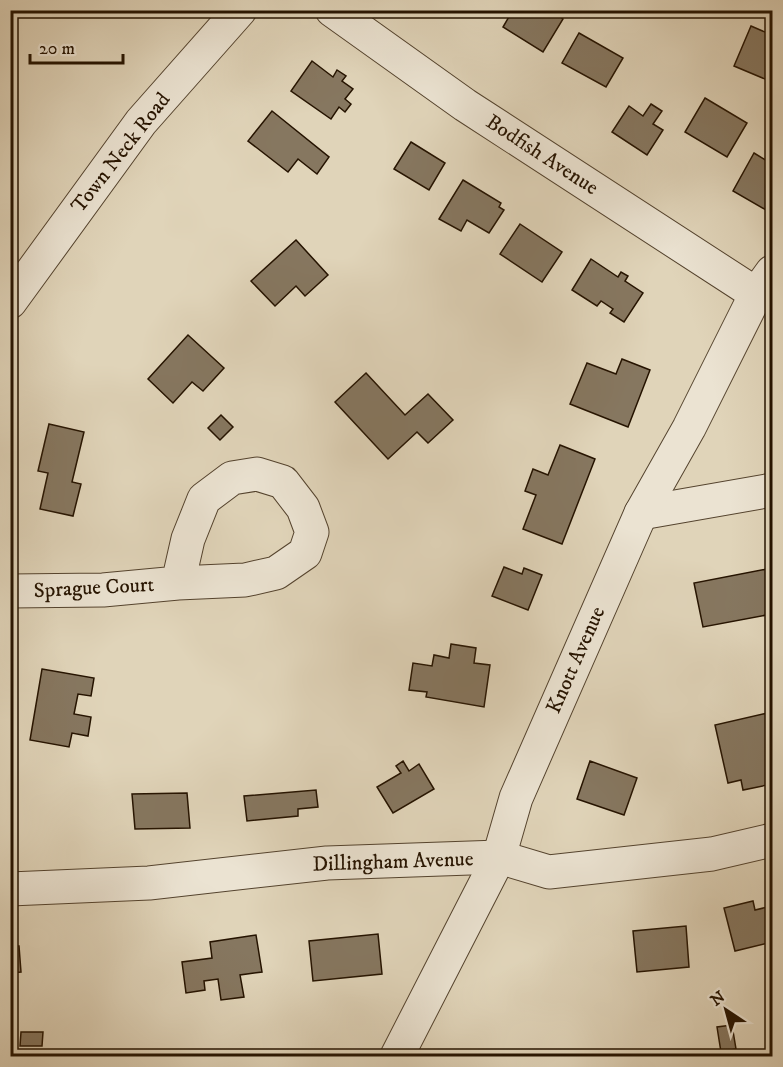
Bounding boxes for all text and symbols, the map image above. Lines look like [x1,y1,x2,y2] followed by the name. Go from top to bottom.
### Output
[30,27,123,65] scale bar
[39,38,75,60] text: 20 m
[66,87,176,218] street label: Town Neck Road
[481,109,603,201] street label: Bodfish Avenue
[33,572,155,604] street label: Sprague Court
[541,602,611,718] street label: Knott Avenue
[312,846,474,878] street label: Dillingham Avenue
[696,980,756,1040] north arrow
[707,987,729,1011] text: N

